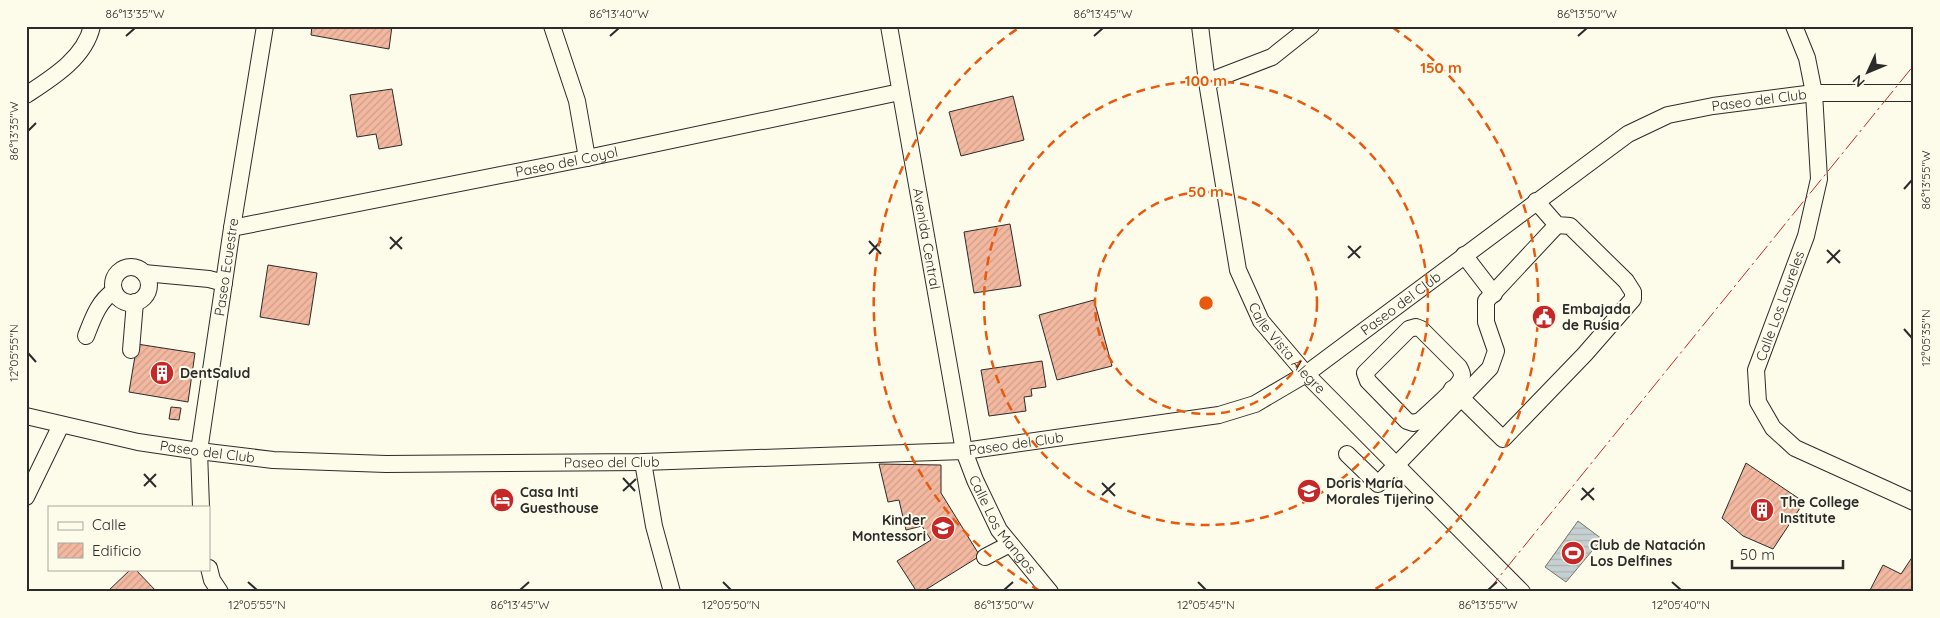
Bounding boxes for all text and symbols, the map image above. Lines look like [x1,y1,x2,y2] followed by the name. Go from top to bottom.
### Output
[106,6,165,21] text: 86°13'35"W
[589,6,649,21] text: 86°13'40"W
[1073,6,1133,21] text: 86°13'45"W
[1557,6,1617,21] text: 86°13'50"W
[1842,48,1892,98] north arrow
[1420,58,1462,77] text: 150 m
[1185,71,1227,90] text: 100 m
[1849,71,1869,91] text: N
[1710,85,1808,115] street label: Paseo del Club
[6,101,21,160] text: 86°13'35"W
[514,143,619,181] street label: Paseo del Coyol
[1918,150,1933,210] text: 86°13'55"W
[1188,182,1224,201] text: 50 m
[909,187,944,291] street label: Avenida Central
[210,217,243,317] street label: Paseo Ecuestre
[1752,248,1808,364] street label: Calle Los Laureles
[1357,268,1445,339] street label: Paseo del Club
[1197,294,1215,312] centre of rings
[1245,299,1330,398] street label: Calle Vista Alegre
[1562,300,1631,334] place label: Embajada de Rusia
[1531,304,1557,330] public building icon: Embajada de Rusia
[1918,309,1933,367] text: 12°05'35"N
[6,324,21,382] text: 12°05'55"N
[149,360,175,386] building icon: DentSalud
[180,364,250,382] place label: DentSalud
[967,428,1065,459] street label: Paseo del Club
[159,436,256,467] street label: Paseo del Club
[564,452,660,472] street label: Paseo del Club
[965,472,1040,577] street label: Calle Los Mangos
[1326,474,1434,508] place label: Doris María Morales Tijerino
[1296,478,1322,504] school or university icon: Doris María Morales Tijerino
[520,483,599,517] place label: Casa Inti Guesthouse
[489,487,515,513] hotel icon: Casa Inti Guesthouse
[1780,493,1859,527] place label: The College Institute
[1749,497,1775,523] building icon: The College Institute
[48,506,210,570] legend
[852,511,926,545] place label: Kinder Montessori
[92,515,126,534] text: Calle
[930,515,956,541] school or university icon: Kinder Montessori
[1590,536,1706,570] place label: Club de Natación Los Delfines
[1732,538,1844,570] scale bar
[1560,540,1586,566] sports icon: Club de Natación Los Delfines
[92,541,141,560] text: Edificio
[1740,545,1775,564] text: 50 m
[228,597,286,612] text: 12°05'55"N
[490,597,550,612] text: 86°13'45"W
[702,597,760,612] text: 12°05'50"N
[974,597,1034,612] text: 86°13'50"W
[1177,597,1235,612] text: 12°05'45"N
[1458,597,1518,612] text: 86°13'55"W
[1652,597,1710,612] text: 12°05'40"N

